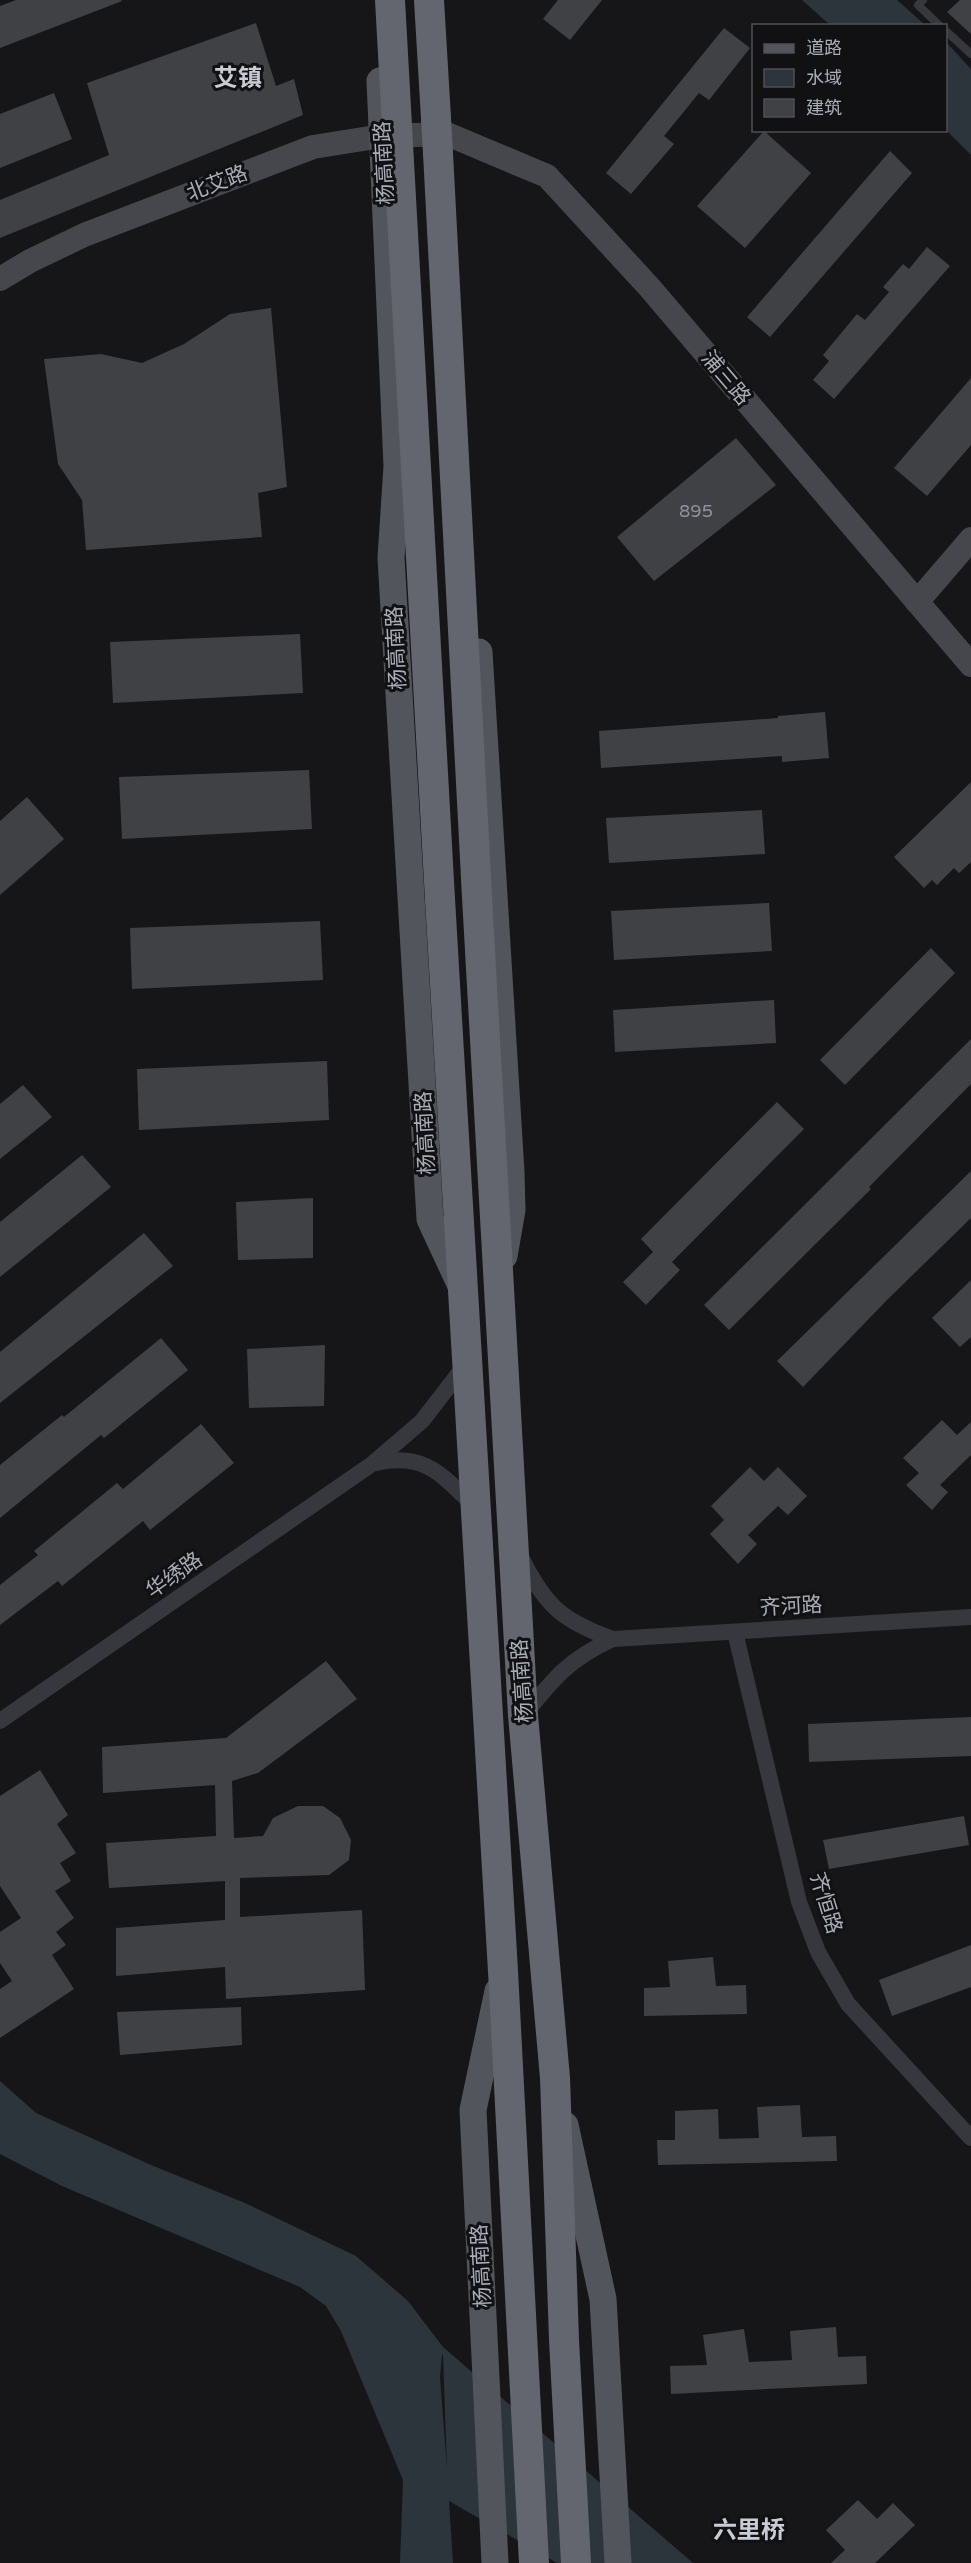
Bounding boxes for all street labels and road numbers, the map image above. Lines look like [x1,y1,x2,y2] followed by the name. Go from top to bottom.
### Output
[370,120,399,206] street label: 杨高南路
[183,161,251,206] street label: 北艾路
[696,346,755,410] street label: 浦三路
[382,605,411,691] street label: 杨高南路
[411,1090,440,1176] street label: 杨高南路
[141,1547,207,1604] street label: 华绣路
[759,1592,823,1621] street label: 齐河路
[507,1638,538,1724] street label: 杨高南路
[804,1869,847,1937] street label: 齐恒路
[467,2223,496,2309] street label: 杨高南路

